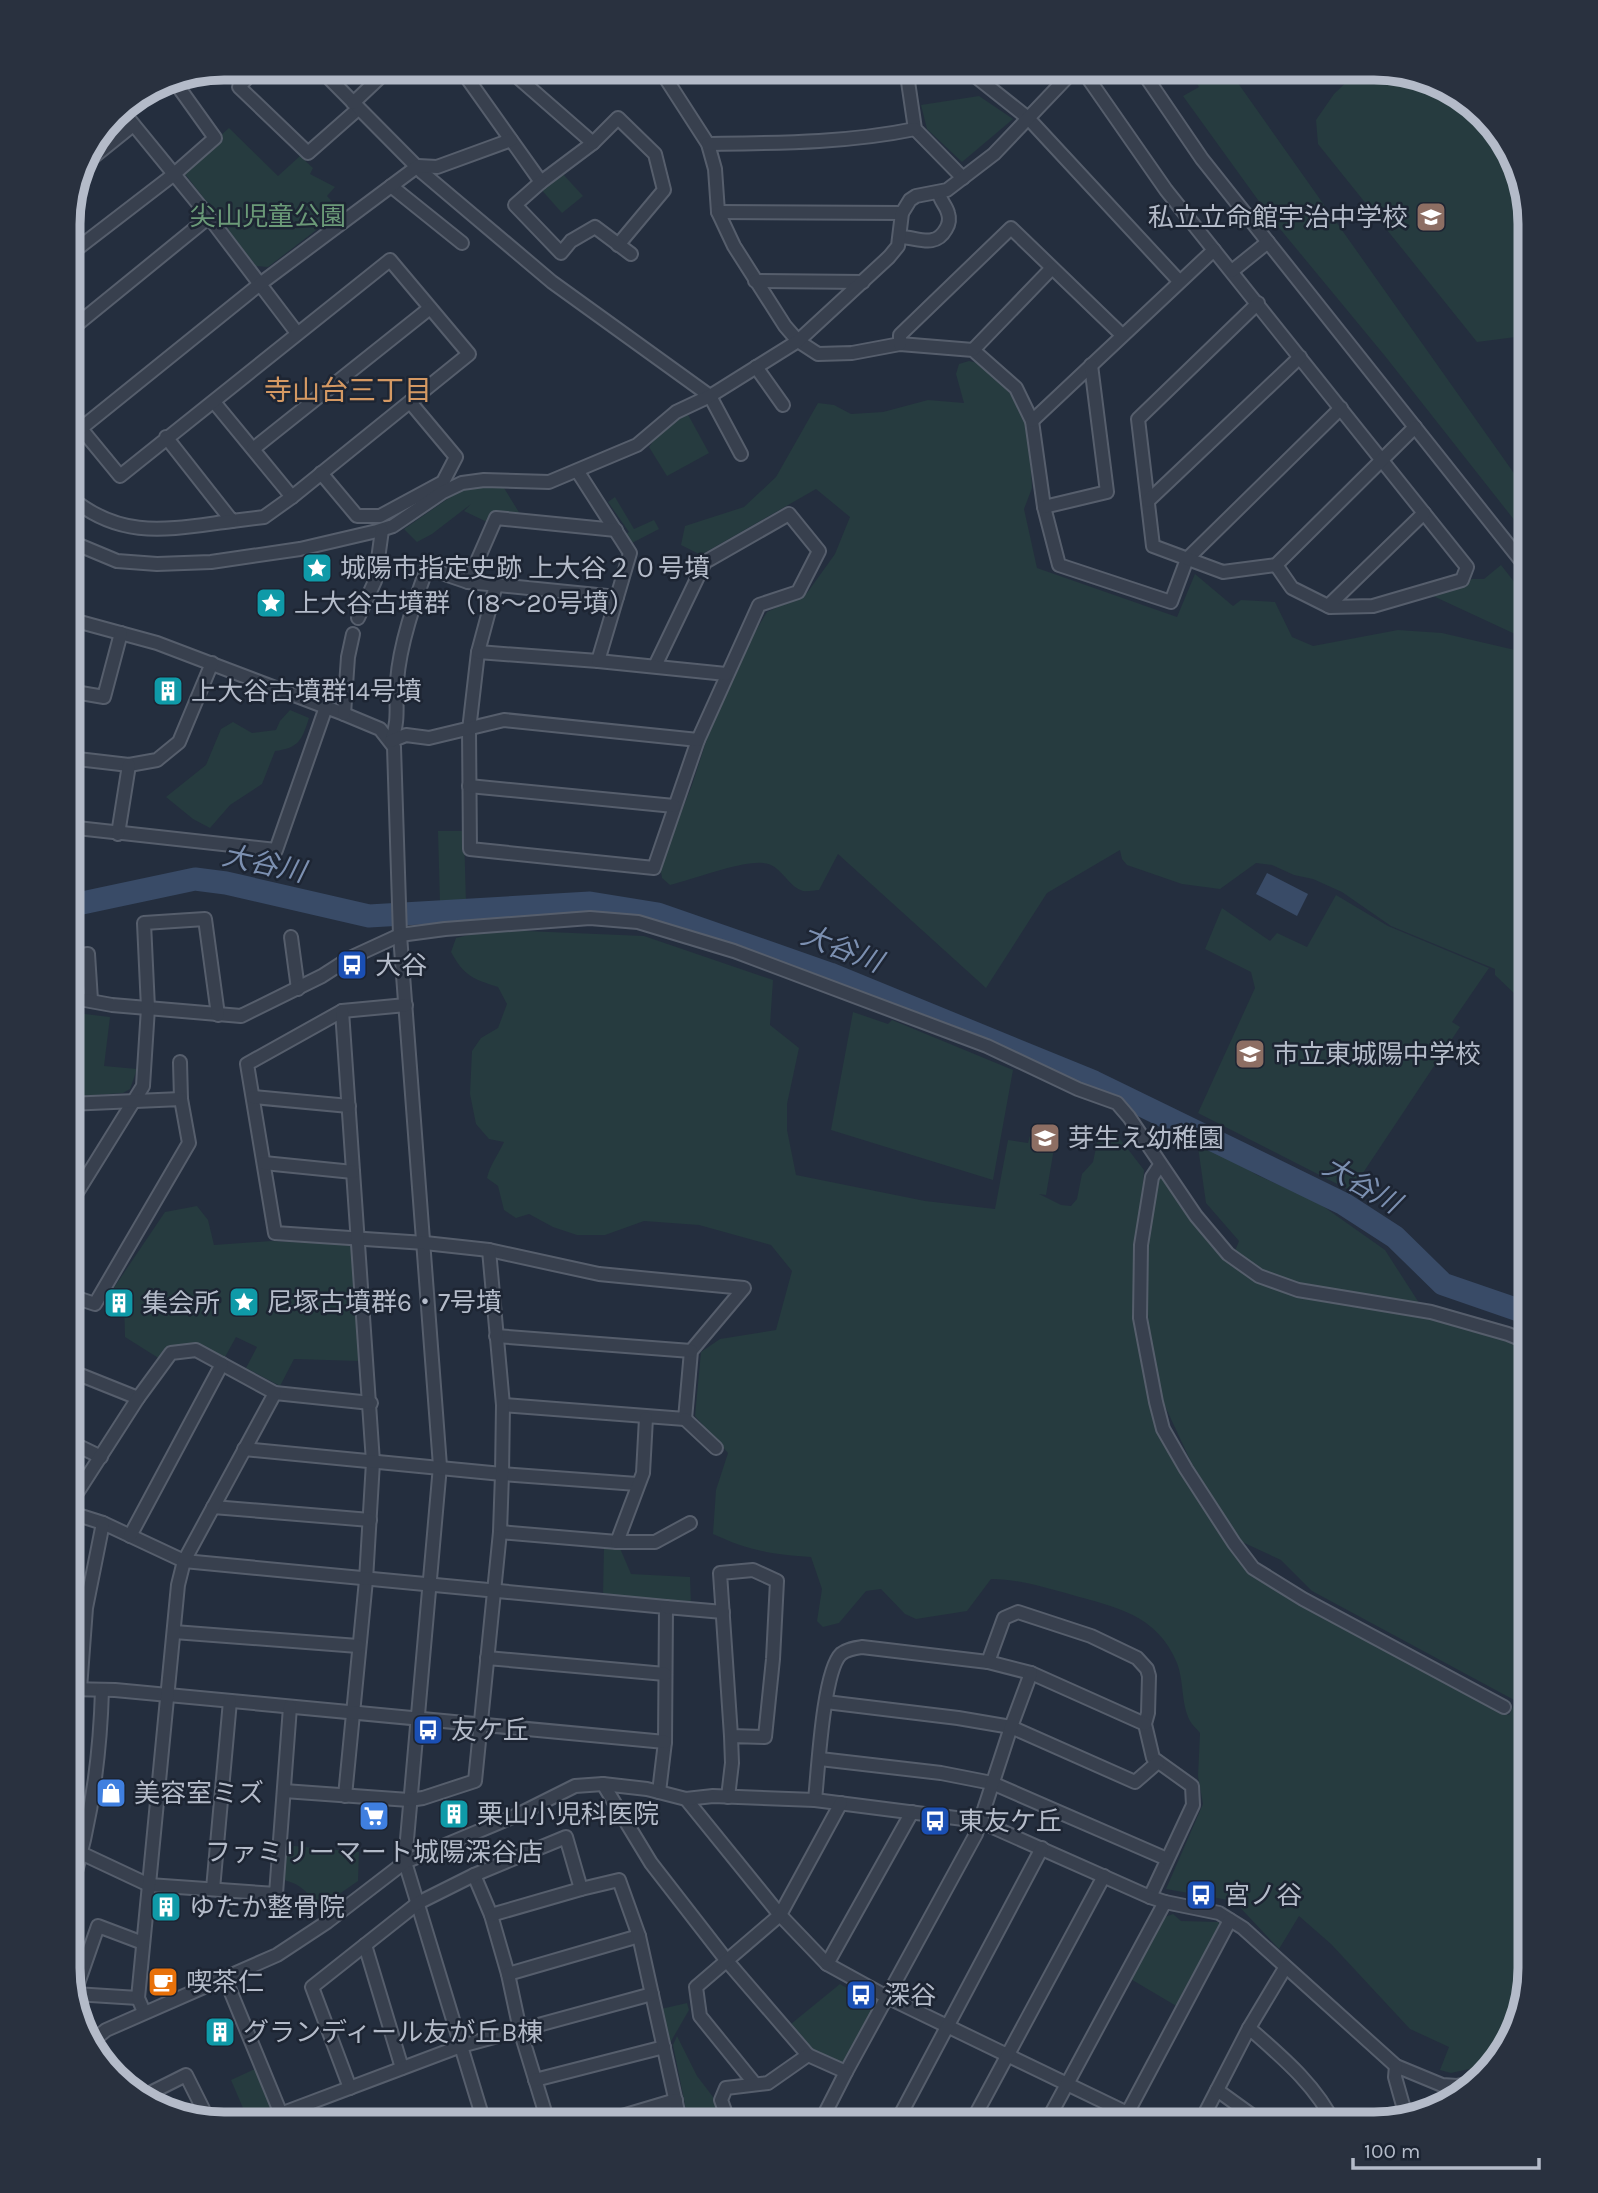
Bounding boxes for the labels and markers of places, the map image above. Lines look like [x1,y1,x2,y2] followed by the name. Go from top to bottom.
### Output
[1414,200,1448,234] school or university icon: 私立立命館宇治中学校
[1148,202,1408,233] place label: 私立立命館宇治中学校
[300,551,334,585] place icon: 城陽市指定史跡 上大谷２０号墳
[340,553,710,584] place label: 城陽市指定史跡 上大谷２０号墳
[254,586,288,620] place icon: 上大谷古墳群（18～20号墳）
[294,588,635,619] place label: 上大谷古墳群（18～20号墳）
[151,674,185,708] building icon: 上大谷古墳群14号墳
[191,676,422,707] place label: 上大谷古墳群14号墳
[335,948,369,982] bus stop icon: 大谷
[375,950,427,981] place label: 大谷
[1233,1037,1267,1071] school or university icon: 市立東城陽中学校
[1273,1039,1481,1070] place label: 市立東城陽中学校
[1028,1121,1062,1155] school or university icon: 芽生え幼稚園
[1068,1123,1224,1154] place label: 芽生え幼稚園
[227,1285,261,1319] place icon: 尼塚古墳群6・7号墳
[102,1286,136,1320] building icon: 集会所
[267,1287,502,1318] place label: 尼塚古墳群6・7号墳
[142,1288,220,1319] place label: 集会所
[411,1713,445,1747] bus stop icon: 友ケ丘
[451,1715,529,1746] place label: 友ケ丘
[94,1776,128,1810] shop icon: 美容室ミズ
[134,1778,264,1809] place label: 美容室ミズ
[437,1797,471,1831] building icon: 栗山小児科医院
[357,1799,391,1833] supermarket icon: ファミリーマート城陽深谷店
[477,1799,659,1830] place label: 栗山小児科医院
[918,1804,952,1838] bus stop icon: 東友ケ丘
[958,1806,1062,1837] place label: 東友ケ丘
[205,1837,543,1868] place label: ファミリーマート城陽深谷店
[1184,1878,1218,1912] bus stop icon: 宮ノ谷
[1224,1880,1302,1911] place label: 宮ノ谷
[149,1890,183,1924] building icon: ゆたか整骨院
[189,1892,345,1923] place label: ゆたか整骨院
[146,1965,180,1999] cafe icon: 喫茶仁
[186,1967,264,1998] place label: 喫茶仁
[844,1978,878,2012] bus stop icon: 深谷
[884,1980,936,2011] place label: 深谷
[203,2015,237,2049] building icon: グランディール友が丘B棟
[243,2017,543,2048] place label: グランディール友が丘B棟

